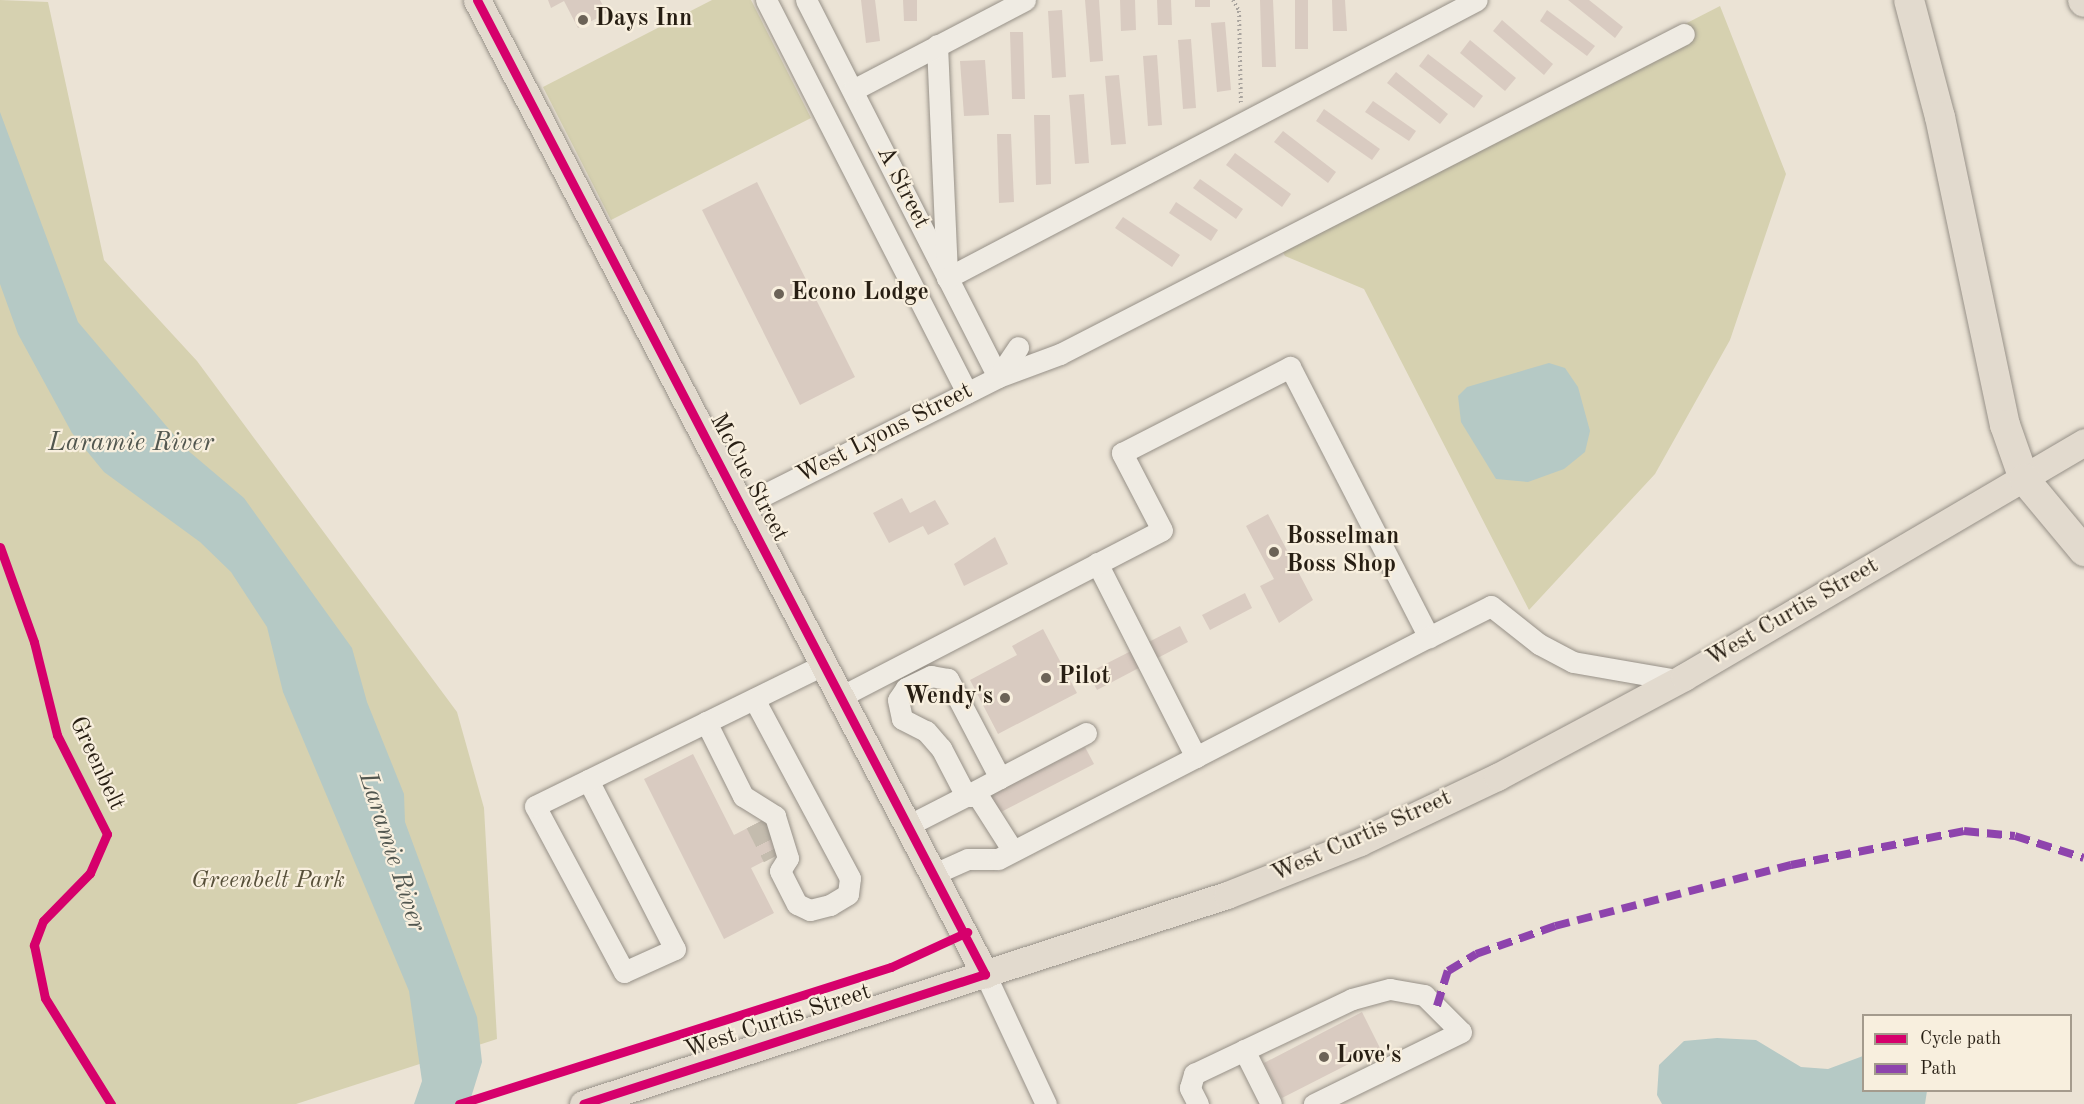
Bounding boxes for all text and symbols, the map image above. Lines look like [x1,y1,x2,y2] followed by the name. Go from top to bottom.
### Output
[595,6,692,34] place label: Days Inn
[576,13,590,27] marker: Days Inn
[869,142,935,234] street label: A Street
[791,280,929,308] place label: Econo Lodge
[772,287,786,301] marker: Econo Lodge
[792,377,978,491] street label: West Lyons Street
[702,409,794,547] street label: McCue Street
[48,428,214,460] water label: Laramie River
[1286,524,1399,580] place label: Bosselman Boss Shop
[1267,545,1281,559] marker: Bosselman Boss Shop
[1702,552,1884,674] street label: West Curtis Street
[1058,664,1110,692] place label: Pilot
[1039,671,1053,685] marker: Pilot
[903,684,993,712] place label: Wendy's
[998,691,1012,705] marker: Wendy's
[62,712,130,816] street label: Greenbelt
[351,768,431,936] water label: Laramie River
[1267,784,1457,890] street label: West Curtis Street
[191,868,345,896] park label: Greenbelt Park
[681,978,875,1066] street label: West Curtis Street
[1862,1014,2072,1092] legend
[1920,1030,2001,1048] text: Cycle path
[1336,1043,1401,1071] place label: Love's
[1317,1050,1331,1064] marker: Love's
[1920,1060,1956,1078] text: Path

